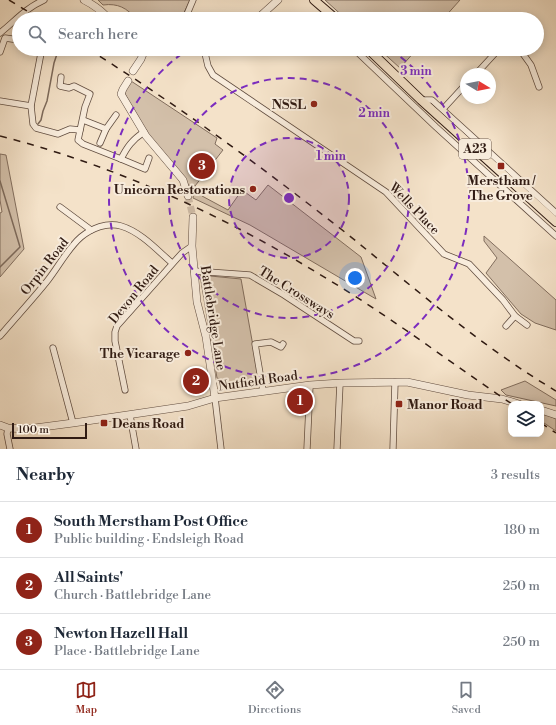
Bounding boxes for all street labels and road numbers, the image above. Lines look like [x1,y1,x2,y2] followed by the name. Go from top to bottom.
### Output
[459,139,491,159] road number: A23
[385,179,443,238] street label: Wells Place
[17,234,73,299] street label: Orpin Road
[105,262,163,327] street label: Devon Road
[255,263,338,323] street label: The Crossways
[197,264,229,372] street label: Battlebridge Lane
[217,367,300,394] street label: Nutfield Road

